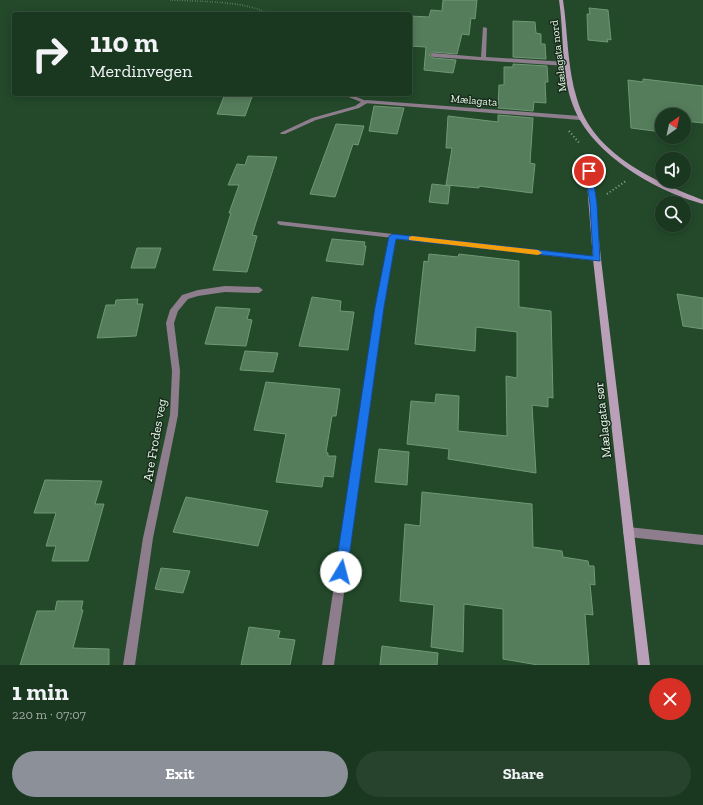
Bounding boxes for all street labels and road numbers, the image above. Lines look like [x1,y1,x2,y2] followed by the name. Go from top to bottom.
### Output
[548,19,569,92] street label: Mælagata nord
[450,92,499,109] street label: Mælagata
[591,381,614,459] street label: Mælagata sør
[140,398,169,483] street label: Are Frodes veg

